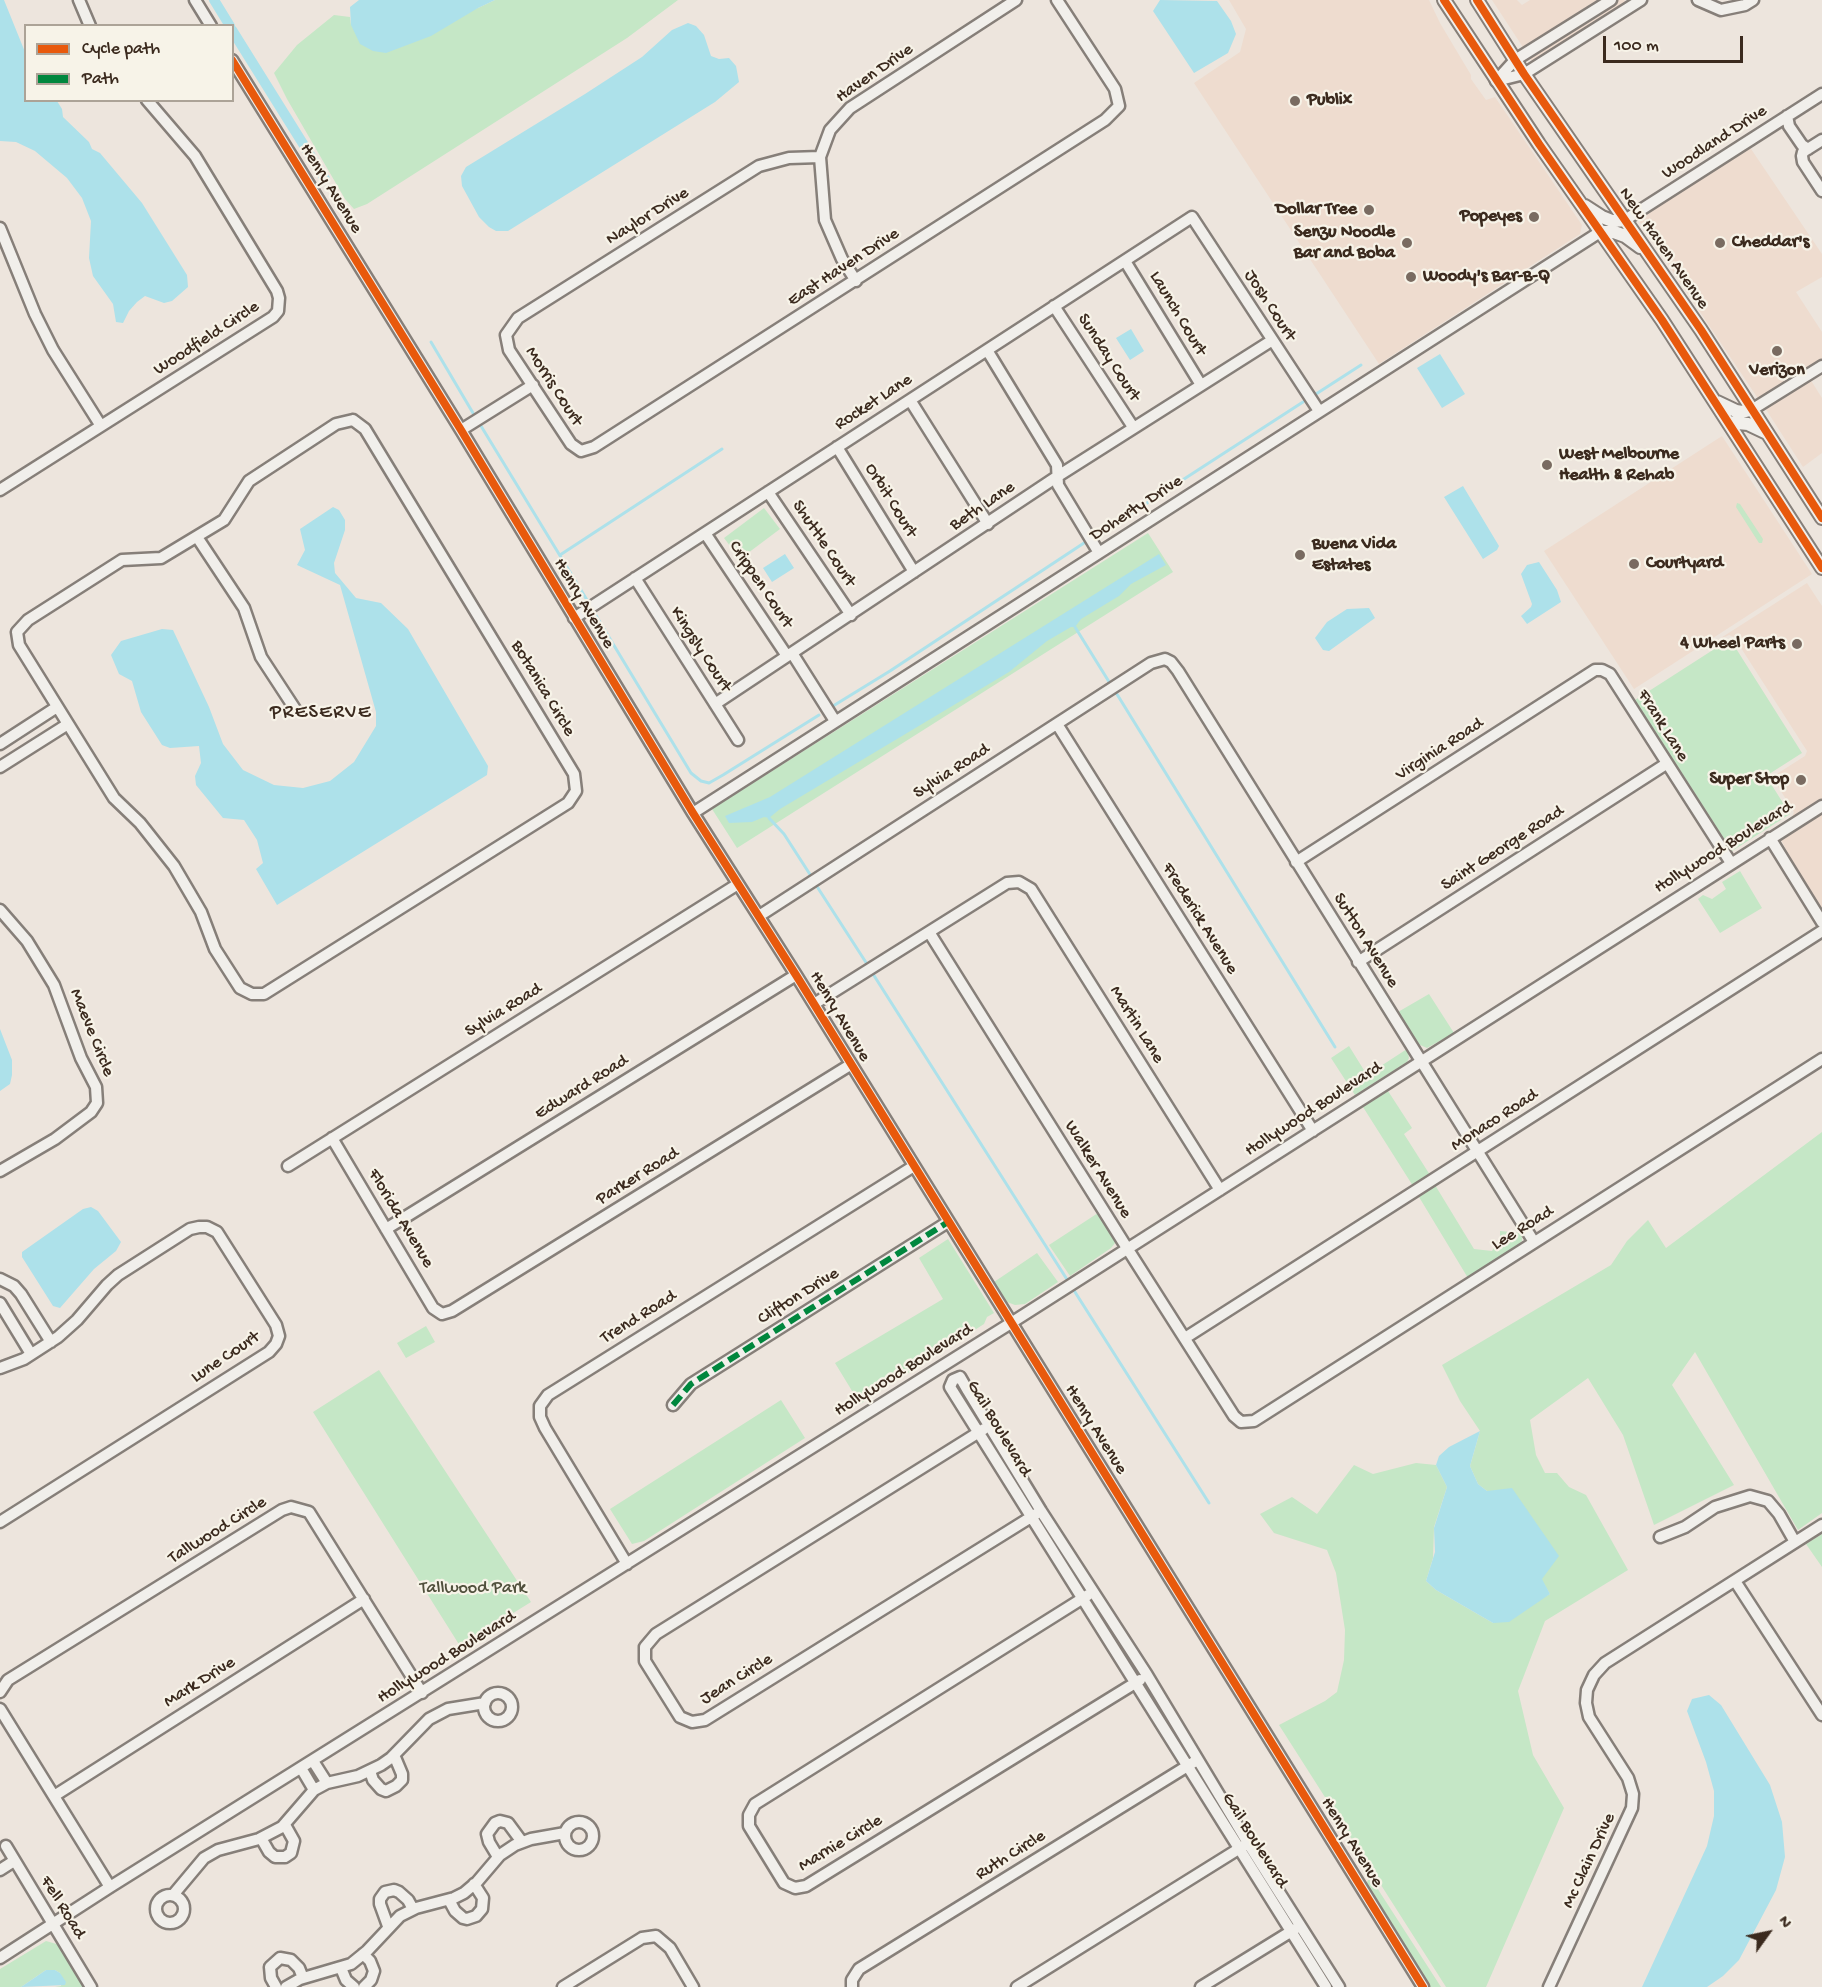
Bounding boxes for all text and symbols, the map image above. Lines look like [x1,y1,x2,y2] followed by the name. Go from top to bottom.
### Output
[24,24,234,102] legend
[1606,24,1746,62] scale bar
[1614,36,1659,57] text: 100 m
[82,39,160,60] text: Cycle path
[832,39,918,109] street label: Haven Drive
[82,69,119,90] text: Path
[1307,90,1352,112] place label: Publix
[1288,94,1302,108] marker: Publix
[1658,101,1772,185] street label: Woodland Drive
[294,140,366,238] street label: Henry Avenue
[603,183,693,251] street label: Naylor Drive
[1613,184,1713,314] street label: New Haven Avenue
[1275,199,1357,221] place label: Dollar Tree
[1362,203,1376,217] marker: Dollar Tree
[1460,206,1522,228] place label: Popeyes
[1527,210,1541,224] marker: Popeyes
[1294,222,1395,264] place label: Senzu Noodle Bar and Boba
[784,224,904,312] street label: East Haven Drive
[1732,232,1809,254] place label: Cheddar's
[1400,236,1414,250] marker: Senzu Noodle Bar and Boba
[1713,236,1727,250] marker: Cheddar's
[1238,266,1300,346] street label: Josh Court
[1423,266,1550,288] place label: Woody's Bar-B-Q
[1143,268,1211,360] street label: Launch Court
[1404,270,1418,284] marker: Woody's Bar-B-Q
[150,297,264,381] street label: Woodfield Circle
[1072,310,1144,406] street label: Sunday Court
[519,343,587,431] street label: Morris Court
[1770,344,1784,358] marker: Verizon
[1749,360,1805,382] place label: Verizon
[831,370,917,436] street label: Rocket Lane
[1559,444,1679,486] place label: West Melbourne Health & Rehab
[1540,458,1554,472] marker: West Melbourne Health & Rehab
[859,460,921,542] street label: Orbit Court
[1087,471,1187,547] street label: Doherty Drive
[946,477,1020,537] street label: Beth Lane
[786,497,860,591] street label: Shuttle Court
[1312,534,1396,576] place label: Buena Vida Estates
[723,537,797,633] street label: Crippen Court
[1293,548,1307,562] marker: Buena Vida Estates
[1646,553,1723,575] place label: Courtyard
[548,555,618,653] street label: Henry Avenue
[1627,557,1641,571] marker: Courtyard
[664,603,736,697] street label: Kingsly Court
[1680,633,1785,655] place label: 4 Wheel Parts
[505,637,579,741] street label: Botanica Circle
[1790,637,1804,651] marker: 4 Wheel Parts
[1631,686,1693,766] street label: Frank Lane
[270,702,372,726] district label: PRESERVE
[1392,714,1488,786] street label: Virginia Road
[910,739,994,805] street label: Sylvia Road
[1710,769,1789,791] place label: Super Stop
[1794,773,1808,787] marker: Super Stop
[1651,797,1797,899] street label: Hollywood Boulevard
[1438,801,1568,897] street label: Saint George Road
[1156,859,1242,979] street label: Frederick Avenue
[1327,890,1403,992] street label: Sutton Avenue
[804,968,874,1066] street label: Henry Avenue
[462,979,546,1043] street label: Sylvia Road
[1104,982,1168,1068] street label: Martin Lane
[64,986,118,1080] street label: Maeve Circle
[531,1051,633,1125] street label: Edward Road
[1241,1058,1387,1162] street label: Hollywood Boulevard
[1447,1085,1543,1157] street label: Monaco Road
[1058,1117,1136,1223] street label: Walker Avenue
[593,1143,683,1211] street label: Parker Road
[362,1166,438,1272] street label: Florida Avenue
[1488,1202,1558,1256] street label: Lee Road
[754,1263,844,1331] street label: Clifton Drive
[597,1286,681,1350] street label: Trend Road
[831,1320,977,1422] street label: Hollywood Boulevard
[187,1327,265,1389] street label: Lune Court
[961,1377,1035,1481] street label: Gail Boulevard
[1059,1381,1131,1479] street label: Henry Avenue
[165,1492,271,1570] street label: Tallwood Circle
[420,1578,526,1600] park label: Tallwood Park
[374,1607,520,1709] street label: Hollywood Boulevard
[697,1649,777,1711] street label: Jean Circle
[160,1653,240,1713] street label: Mark Drive
[1216,1789,1292,1893] street label: Gail Boulevard
[1315,1794,1387,1892] street label: Henry Avenue
[795,1810,887,1878] street label: Marnie Circle
[1559,1810,1621,1912] street label: Mc Clain Drive
[972,1826,1050,1886] street label: Ruth Circle
[34,1873,90,1943] street label: Fell Road
[1738,1903,1798,1963] north arrow
[1773,1913,1794,1932] text: N

